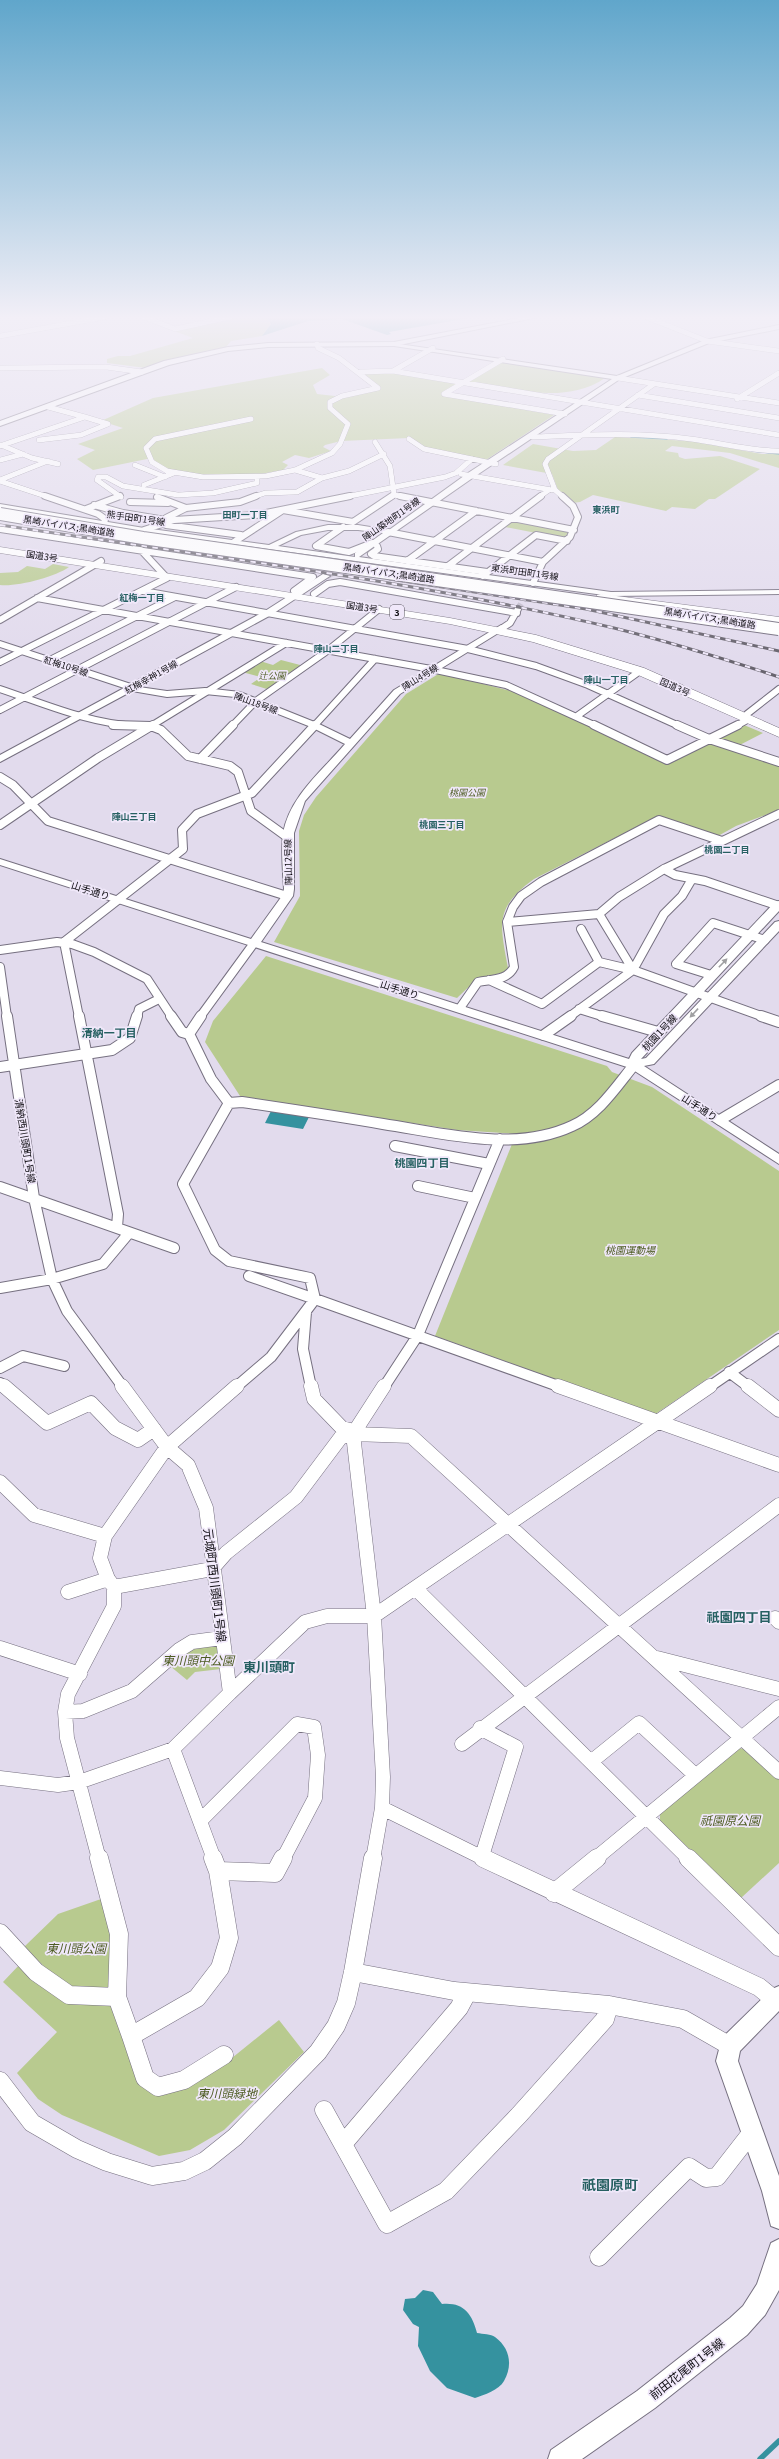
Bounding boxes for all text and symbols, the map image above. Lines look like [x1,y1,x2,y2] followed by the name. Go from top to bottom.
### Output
[359,494,423,544] street label: 陣山築地町1号線
[592,503,620,516] district label: 東浜町
[106,507,167,529] street label: 熊手田町1号線
[222,508,268,521] district label: 田町一丁目
[22,512,116,540] street label: 黒崎バイパス;黒崎道路
[25,547,59,565] street label: 国道3号
[342,560,436,586] street label: 黒崎バイパス;黒崎道路
[490,561,561,583] street label: 東浜町田町1号線
[119,591,165,604] district label: 紅梅一丁目
[345,598,379,616] street label: 国道3号
[663,604,757,632] street label: 黒崎バイパス;黒崎道路
[390,605,404,619] road number: 3
[313,642,359,655] district label: 陣山二丁目
[42,653,91,680] street label: 紅梅10号線
[122,657,181,697] street label: 紅梅幸神1号線
[399,660,442,693] street label: 陣山4号線
[258,669,287,682] park label: 辻公園
[583,673,629,686] district label: 陣山一丁目
[658,675,692,699] street label: 国道3号
[232,689,281,717] street label: 陣山18号線
[449,786,487,799] park label: 桃園公園
[111,810,157,823] district label: 陣山三丁目
[418,818,465,831] district label: 桃園三丁目
[281,838,295,885] street label: 陣山12号線
[703,843,750,856] district label: 桃園二丁目
[70,877,112,903] street label: 山手通り
[718,958,727,968] one-way arrow
[379,976,421,1002] street label: 山手通り
[689,1008,699,1018] one-way arrow
[638,1010,680,1054] street label: 桃園1号線
[82,1024,137,1040] district label: 清納一丁目
[679,1090,721,1124] street label: 山手通り
[12,1098,40,1184] street label: 清納西川頭町1号線
[395,1154,450,1170] district label: 桃園四丁目
[605,1242,656,1257] park label: 桃園運動場
[201,1527,231,1643] street label: 元城町西川頭町1号線
[706,1607,772,1626] district label: 祇園四丁目
[162,1651,236,1668] park label: 東川頭中公園
[243,1657,295,1676] district label: 東川頭町
[700,1811,762,1828] park label: 祇園原公園
[46,1939,108,1956] park label: 東川頭公園
[197,2084,259,2101] park label: 東川頭緑地
[582,2174,638,2194] district label: 祇園原町
[645,2333,727,2403] street label: 前田花尾町1号線

